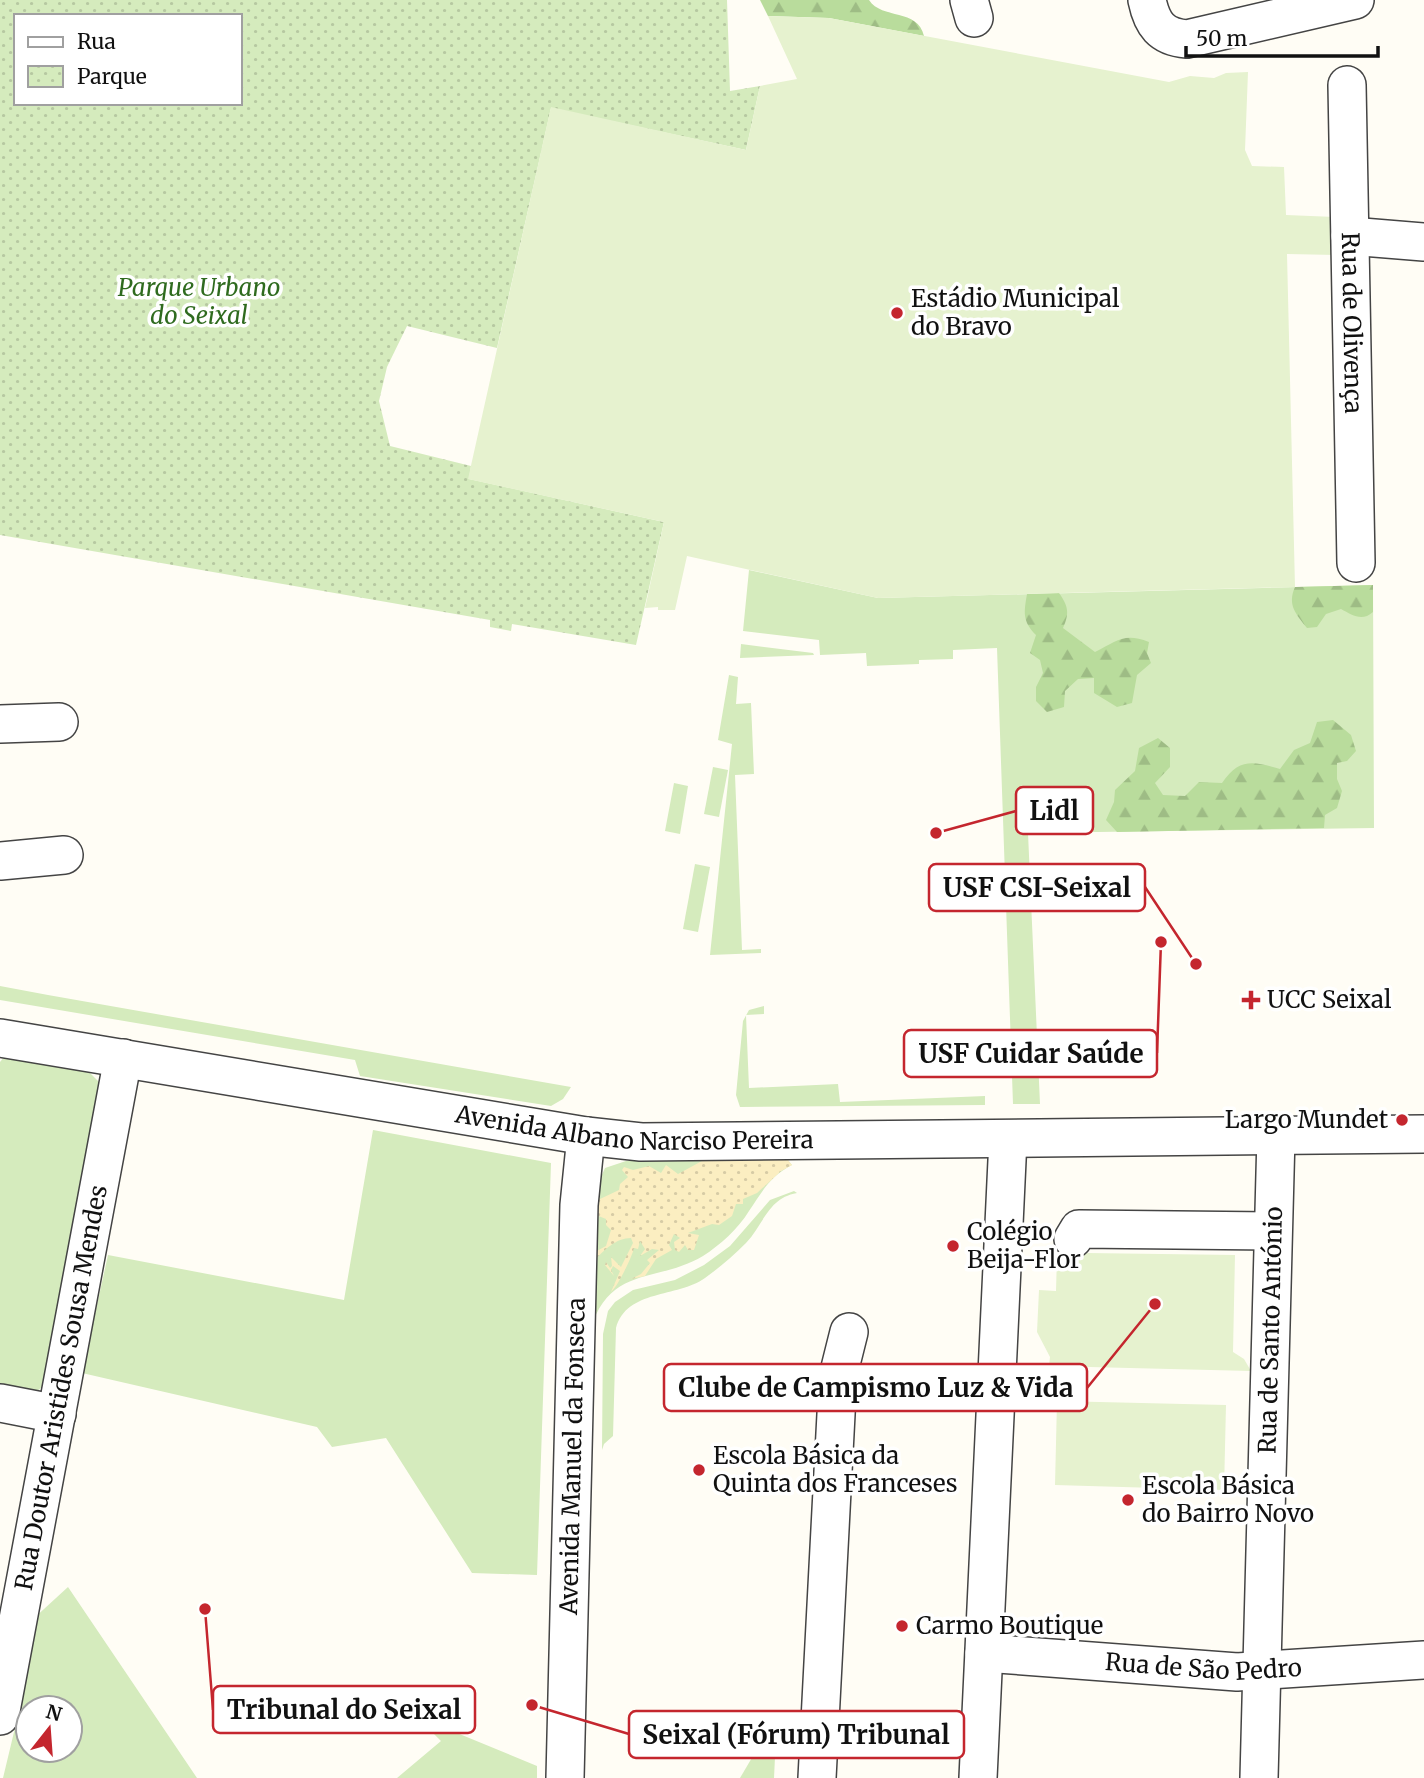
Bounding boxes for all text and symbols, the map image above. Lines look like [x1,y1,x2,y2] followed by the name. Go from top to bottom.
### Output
[14,14,242,105] legend
[1186,14,1378,58] scale bar
[1196,25,1247,52] text: 50 m
[77,28,116,55] text: Rua
[77,63,147,90] text: Parque
[1335,232,1369,414] street label: Rua de Olivença
[118,272,280,331] park label: Parque Urbano do Seixal
[911,283,1119,342] place label: Estádio Municipal do Bravo
[889,305,905,321] marker: Estádio Municipal do Bravo
[1016,787,1093,834] callout: Lidl
[1029,794,1079,827] text: Lidl
[929,864,1145,911] callout: USF CSI-Seixal
[943,871,1131,904] text: USF CSI-Seixal
[1267,984,1391,1015] place label: UCC Seixal
[1241,990,1261,1010] marker: UCC Seixal
[904,1030,1157,1077] callout: USF Cuidar Saúde
[919,1037,1143,1070] text: USF Cuidar Saúde
[452,1098,814,1157] street label: Avenida Albano Narciso Pereira
[1225,1104,1389,1135] place label: Largo Mundet
[1394,1112,1410,1128] marker: Largo Mundet
[8,1182,114,1593] street label: Rua Doutor Aristides Sousa Mendes
[1252,1206,1289,1454] street label: Rua de Santo António
[967,1216,1081,1275] place label: Colégio Beija-Flor
[945,1238,961,1254] marker: Colégio Beija-Flor
[553,1297,592,1616] street label: Avenida Manuel da Fonseca
[664,1364,1087,1411] callout: Clube de Campismo Luz & Vida
[679,1371,1073,1404] text: Clube de Campismo Luz & Vida
[713,1440,957,1499] place label: Escola Básica da Quinta dos Franceses
[691,1462,707,1478] marker: Escola Básica da Quinta dos Franceses
[1142,1470,1314,1529] place label: Escola Básica do Bairro Novo
[1120,1492,1136,1508] marker: Escola Básica do Bairro Novo
[916,1610,1103,1641] place label: Carmo Boutique
[894,1618,910,1634] marker: Carmo Boutique
[1104,1646,1303,1687] street label: Rua de São Pedro
[213,1686,475,1733] callout: Tribunal do Seixal
[227,1693,461,1726] text: Tribunal do Seixal
[14,1694,84,1764] north arrow
[43,1699,65,1726] text: N
[629,1711,964,1758] callout: Seixal (Fórum) Tribunal
[642,1718,950,1751] text: Seixal (Fórum) Tribunal

